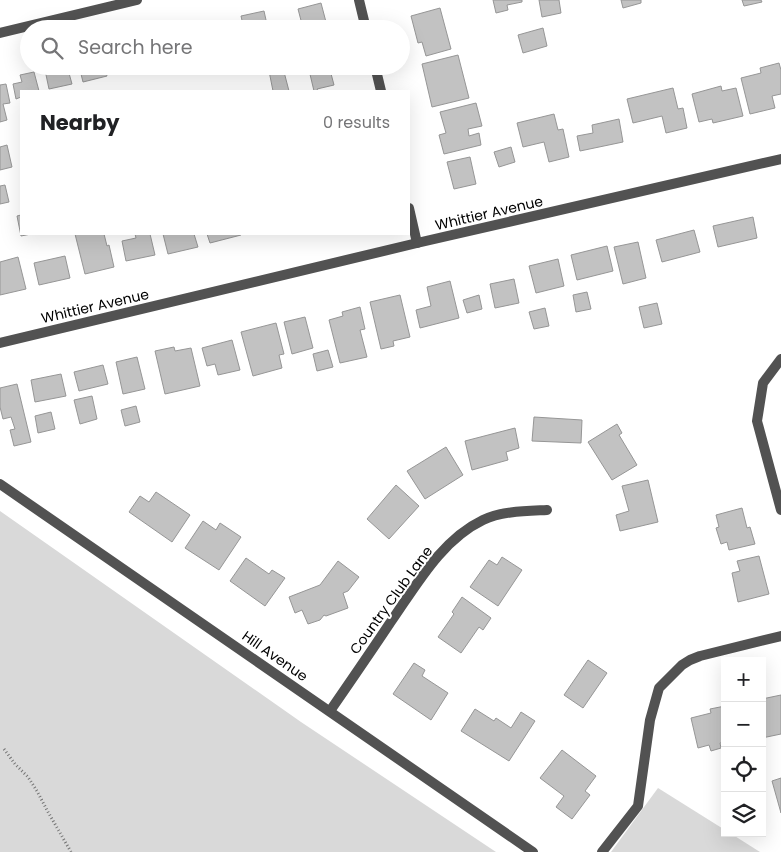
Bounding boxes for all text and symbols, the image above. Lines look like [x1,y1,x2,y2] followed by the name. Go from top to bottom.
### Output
[20,20,410,75] search box
[38,34,66,62] icon: search
[78,34,192,61] text: Search here
[40,108,120,137] text: Nearby
[323,111,390,134] text: 0 results
[433,191,545,235] street label: Whittier Avenue
[39,284,151,328] street label: Whittier Avenue
[345,542,437,658] street label: Country Club Lane
[238,626,312,686] street label: Hill Avenue
[721,657,766,837] map controls
[721,657,766,702] button: +
[721,702,766,747] button: −
[721,747,766,792] button: locate
[721,792,766,837] button: layers

